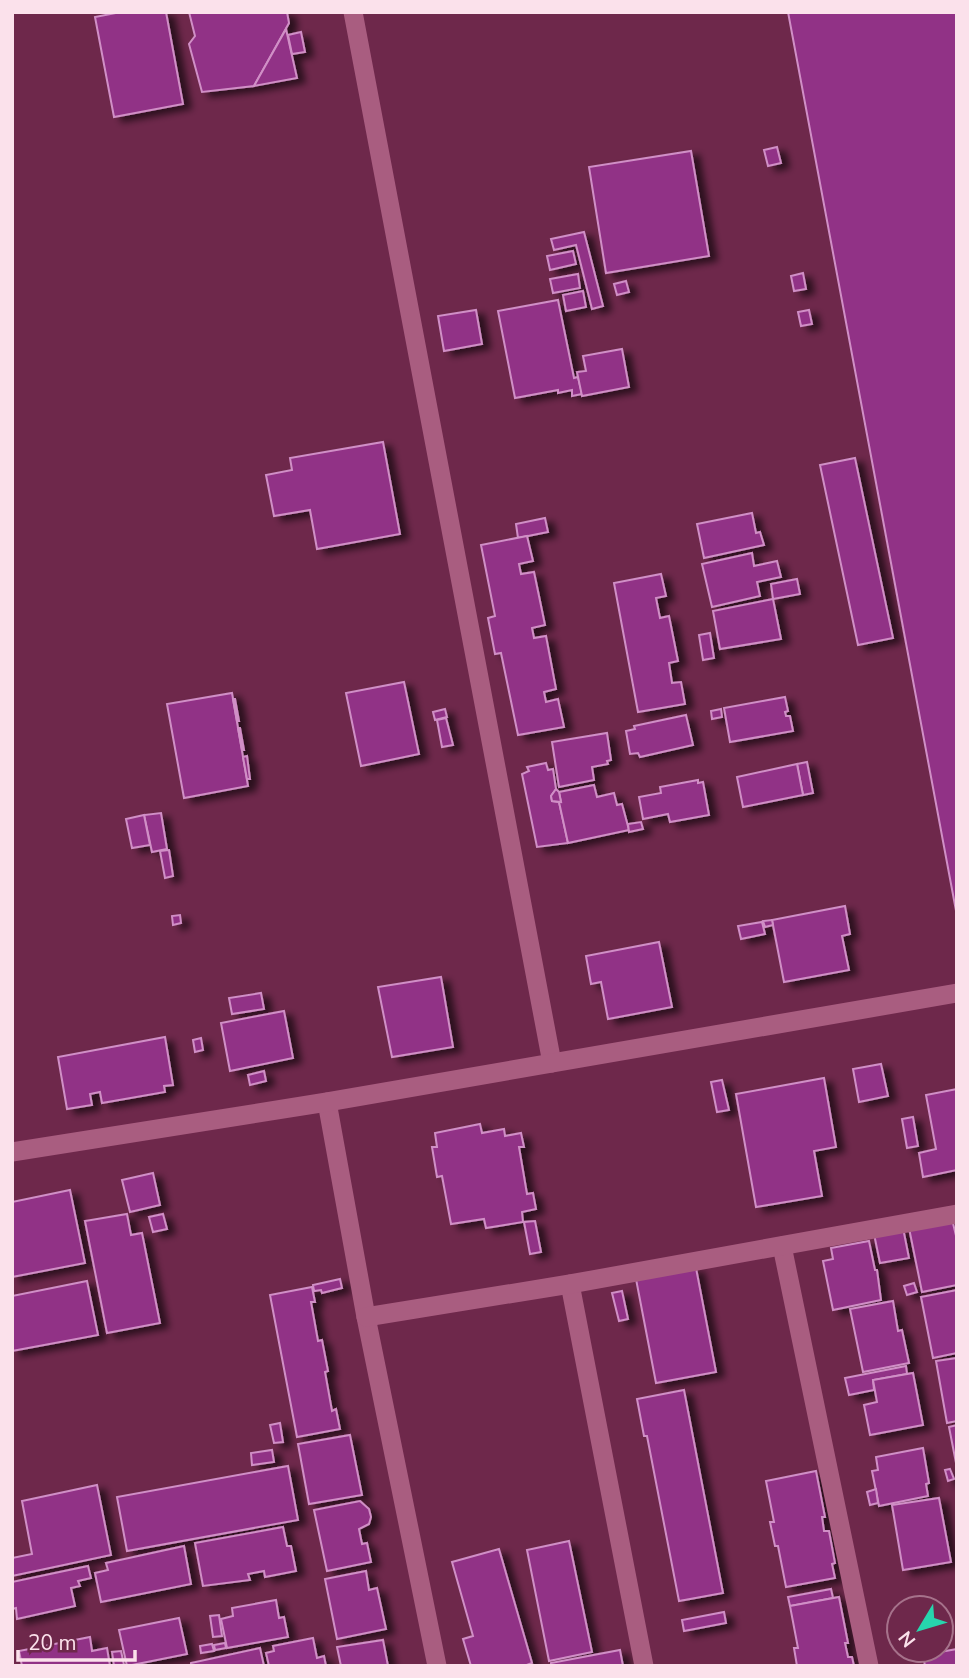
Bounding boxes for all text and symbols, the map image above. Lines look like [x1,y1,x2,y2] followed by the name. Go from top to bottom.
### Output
[885,1594,955,1664] north arrow
[18,1618,135,1662] scale bar
[893,1625,922,1652] text: N
[28,1629,77,1657] text: 20 m

